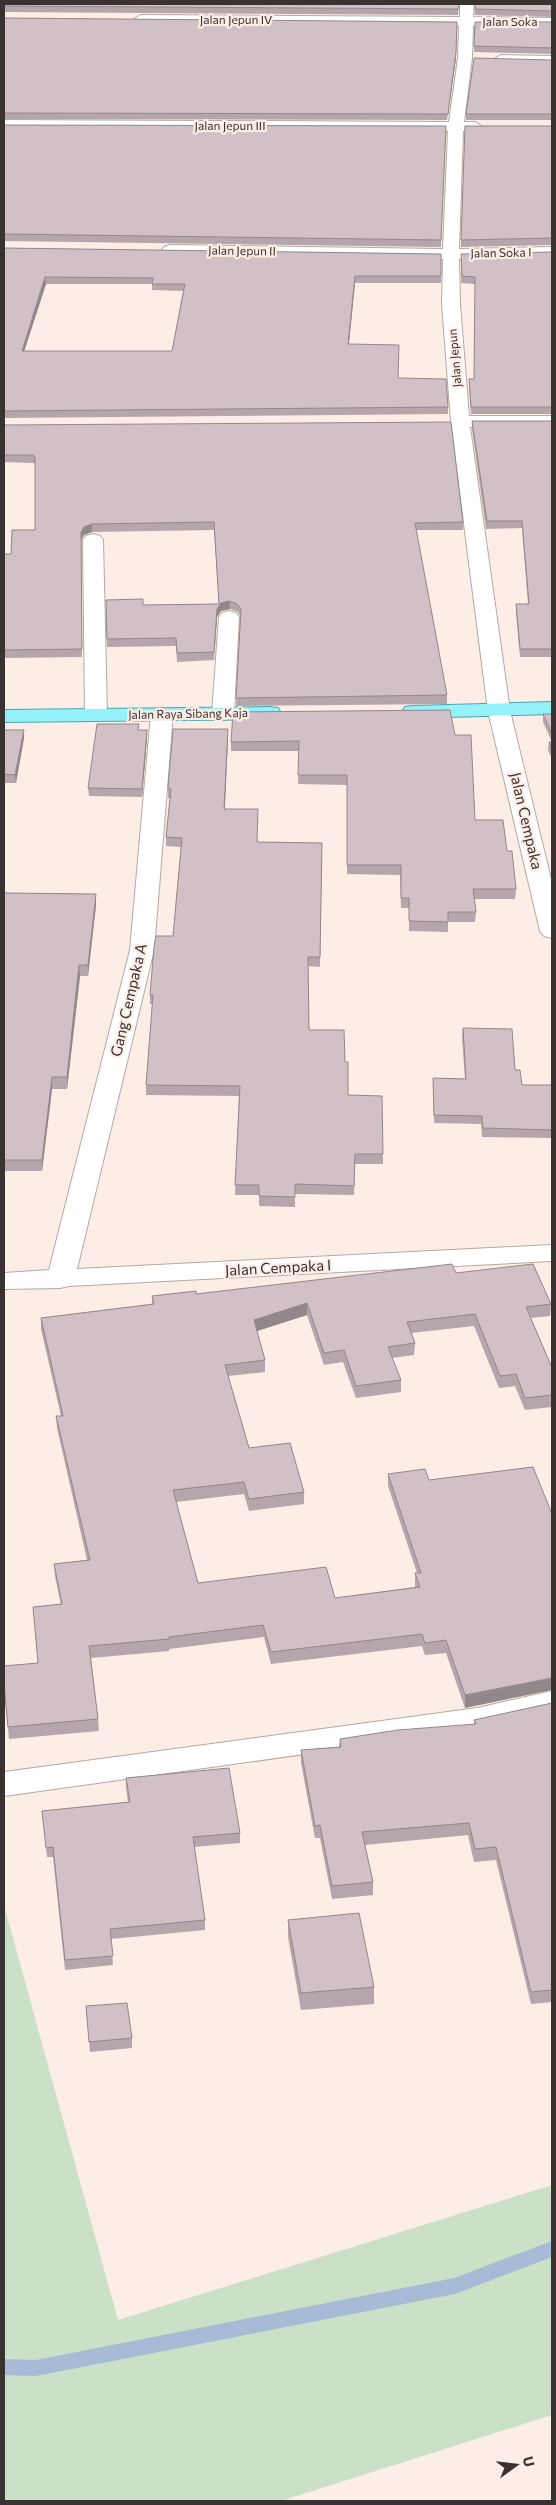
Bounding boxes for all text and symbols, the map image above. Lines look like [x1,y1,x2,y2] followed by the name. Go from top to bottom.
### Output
[200,12,272,27] street label: Jalan Jepun IV
[482,14,538,29] street label: Jalan Soka
[194,118,266,133] street label: Jalan Jepun III
[208,242,276,259] street label: Jalan Jepun II
[470,244,532,261] street label: Jalan Soka I
[444,328,465,388] street label: Jalan Jepun
[128,705,248,722] street label: Jalan Raya Sibang Kaja
[507,770,547,871] street label: Jalan Cempaka
[106,941,150,1058] street label: Gang Cempaka A
[224,1255,332,1279] street label: Jalan Cempaka I
[491,2440,541,2490] north arrow
[520,2454,539,2469] text: U

